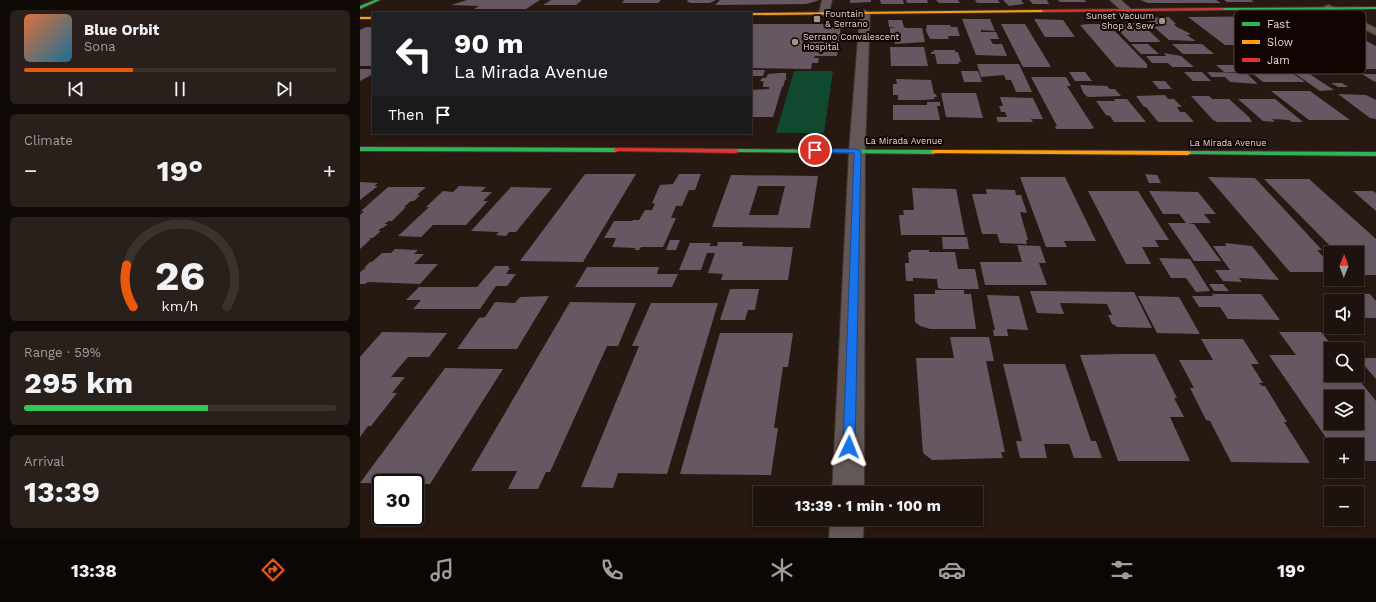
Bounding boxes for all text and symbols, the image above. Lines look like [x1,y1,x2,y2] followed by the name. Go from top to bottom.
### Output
[825,9,868,29] place label: Fountain & Serrano
[1234,10,1366,74] legend
[1086,11,1154,31] place label: Sunset Vacuum Shop & Sew
[812,14,822,24] marker: Fountain & Serrano
[1157,16,1167,26] marker: Sunset Vacuum Shop & Sew
[1267,18,1290,31] text: Fast
[84,21,159,39] text: Blue Orbit
[454,27,524,60] text: 90 m
[388,28,440,80] icon: left
[803,32,899,52] place label: Serrano Convalescent Hospital
[1267,36,1293,49] text: Slow
[790,37,800,47] marker: Serrano Convalescent Hospital
[84,39,116,54] text: Sona
[1267,54,1290,67] text: Jam
[454,61,608,82] text: La Mirada Avenue
[65,78,87,100] icon: previous
[169,78,191,100] icon: pause
[273,78,295,100] icon: next
[432,104,454,126] icon: arrive
[388,106,424,124] text: Then
[24,133,73,148] text: Climate
[798,133,832,167] pin
[865,136,943,146] street label: La Mirada Avenue
[1189,138,1267,148] street label: La Mirada Avenue
[804,139,826,161] icon: arrive
[157,153,203,188] text: 19°
[24,158,37,183] text: −
[323,158,336,183] text: +
[1324,246,1364,286] north arrow
[1324,246,1364,526] map controls
[155,251,205,300] text: 26
[1324,294,1364,334] button: sound
[162,298,198,314] text: km/h
[1324,342,1364,382] button: search
[24,345,101,360] text: Range · 59%
[24,365,133,400] text: 295 km
[1324,390,1364,430] button: layers
[828,426,870,468] position arrow
[1324,438,1364,478] button: +
[24,454,65,469] text: Arrival
[24,474,100,509] text: 13:39
[372,474,424,526] speed limit sign: 30
[1324,486,1364,526] button: −
[795,497,941,515] text: 13:39 · 1 min · 100 m
[259,556,287,584] icon: directions
[428,556,456,584] icon: music
[598,556,626,584] icon: phone
[768,556,796,584] icon: climate
[938,556,966,584] icon: car
[1108,556,1136,584] icon: filters
[71,560,117,581] text: 13:38
[1277,560,1305,581] text: 19°

